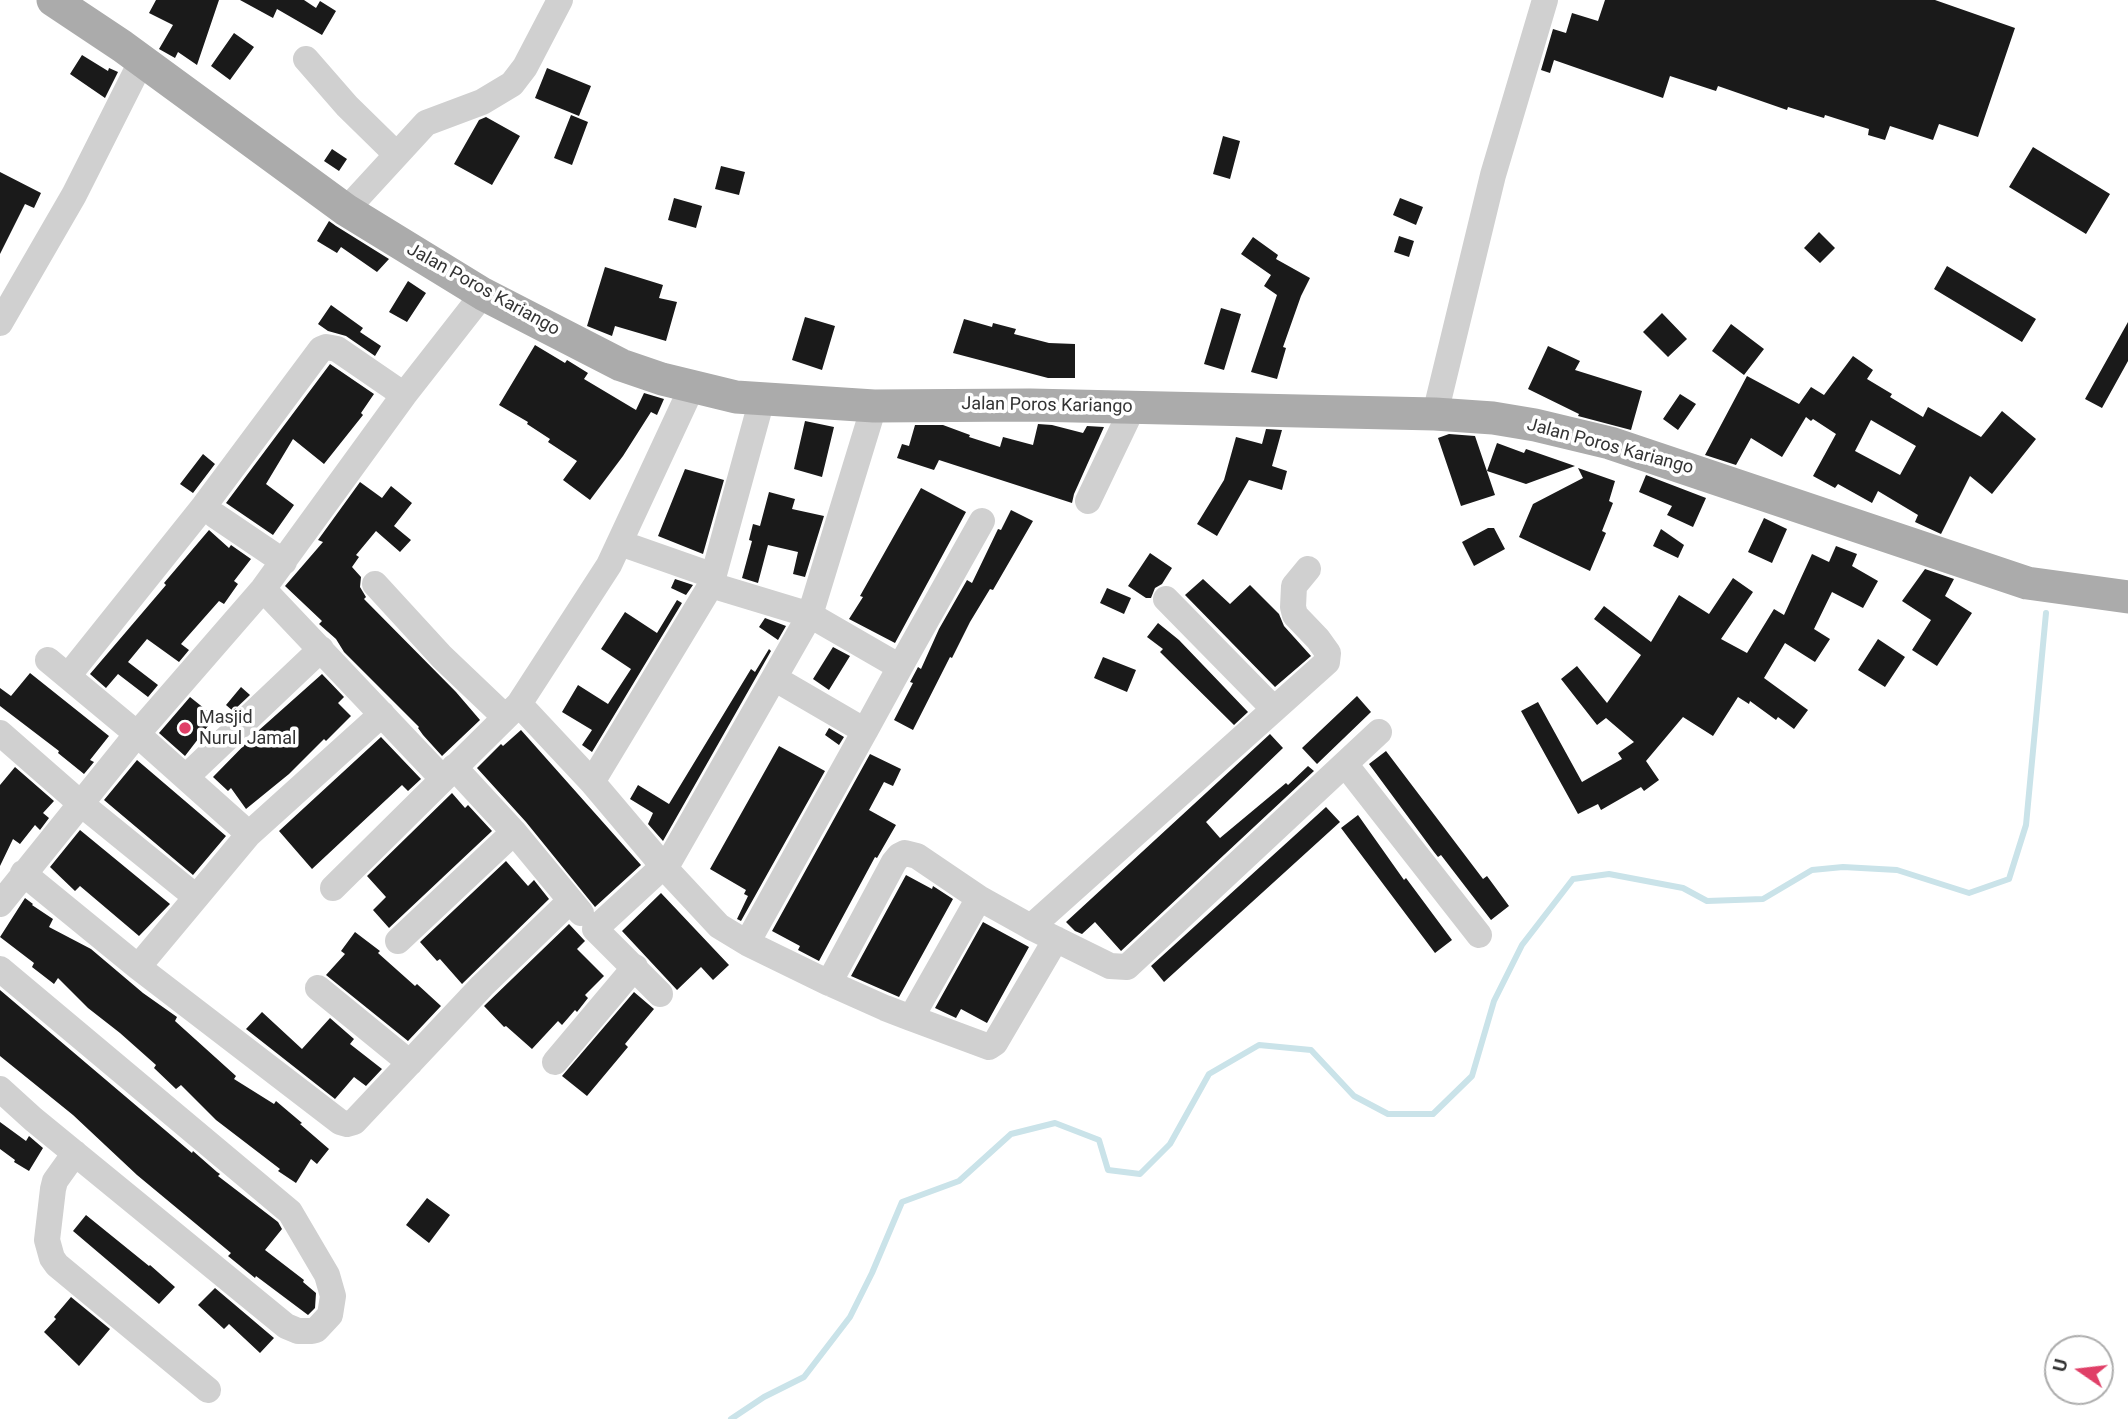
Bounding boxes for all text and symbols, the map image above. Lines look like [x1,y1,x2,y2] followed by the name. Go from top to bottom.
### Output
[403,239,563,341] street label: Jalan Poros Kariango
[961,394,1133,418] street label: Jalan Poros Kariango
[1524,414,1696,480] street label: Jalan Poros Kariango
[199,707,296,750] place label: Masjid Nurul Jamal
[177,720,193,736] marker: Masjid Nurul Jamal
[2044,1335,2114,1405] north arrow
[2047,1356,2073,1374] text: U

